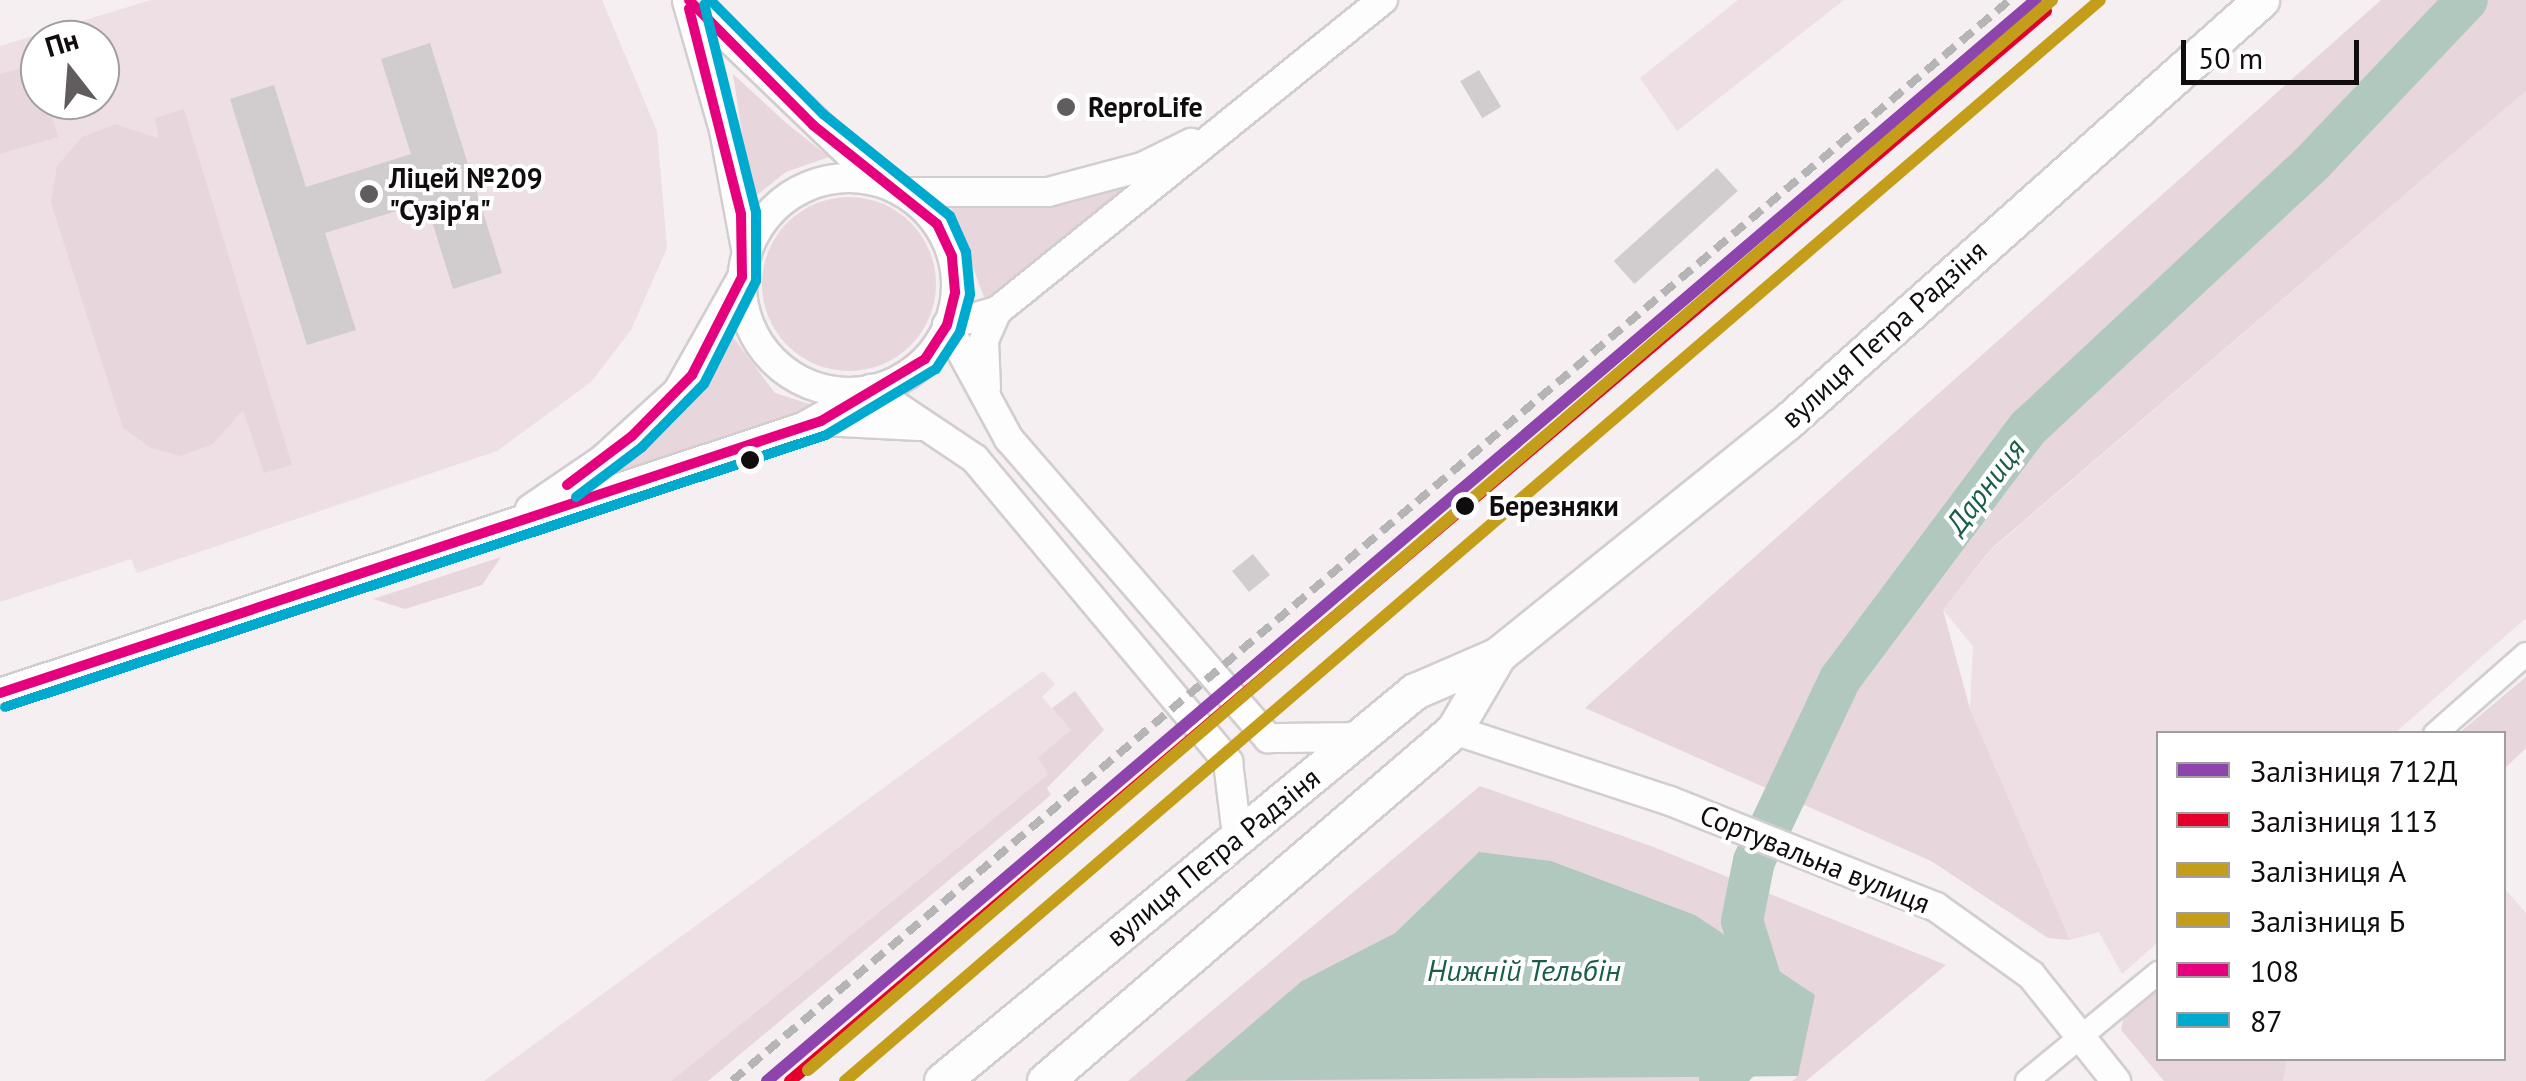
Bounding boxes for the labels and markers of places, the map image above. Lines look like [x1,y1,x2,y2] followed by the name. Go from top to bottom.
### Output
[1088,90,1203,124] place label: ReproLife
[1053,94,1079,120] marker: ReproLife
[389,161,543,227] place label: Ліцей №209 "Сузір'я"
[358,183,380,205] marker: Ліцей №209 "Сузір'я"
[740,450,760,470] unlabelled marker
[1489,489,1619,523] place label: Березняки
[1450,491,1480,521] marker: Березняки

